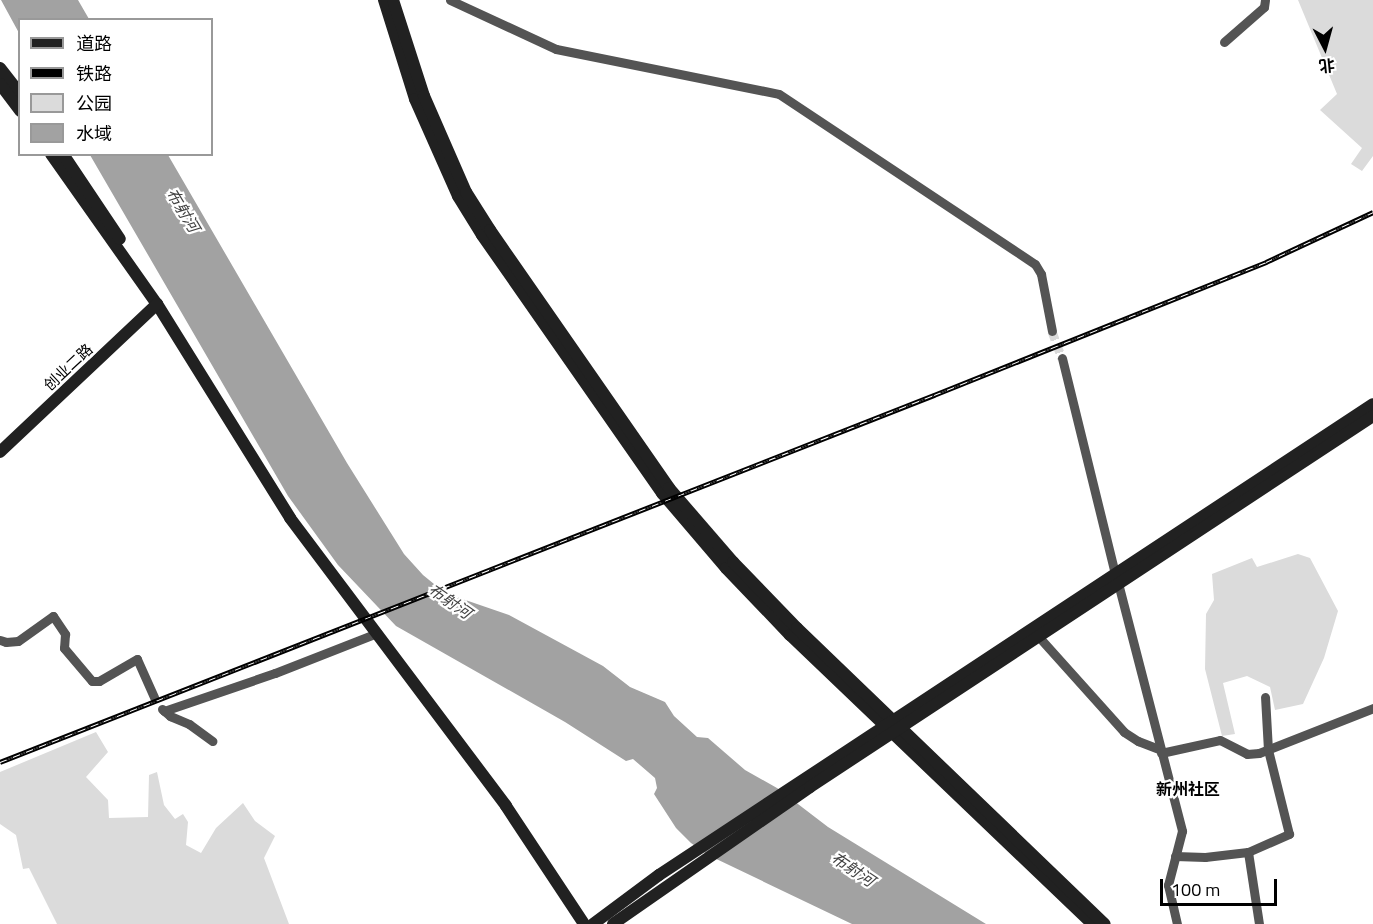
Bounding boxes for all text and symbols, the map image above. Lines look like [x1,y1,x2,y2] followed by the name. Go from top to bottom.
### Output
[18,18,213,156] legend
[1295,18,1355,78] north arrow
[76,30,112,57] text: 道路
[1318,53,1336,79] text: 北
[76,60,112,87] text: 铁路
[76,90,112,117] text: 公园
[76,120,112,147] text: 水域
[162,184,204,236] water label: 布射河
[40,340,96,394] street label: 创业二路
[425,579,475,623] water label: 布射河
[1156,779,1220,799] district label: 新州社区
[828,848,878,890] water label: 布射河
[1163,867,1280,905] scale bar
[1171,876,1220,903] text: 100 m

